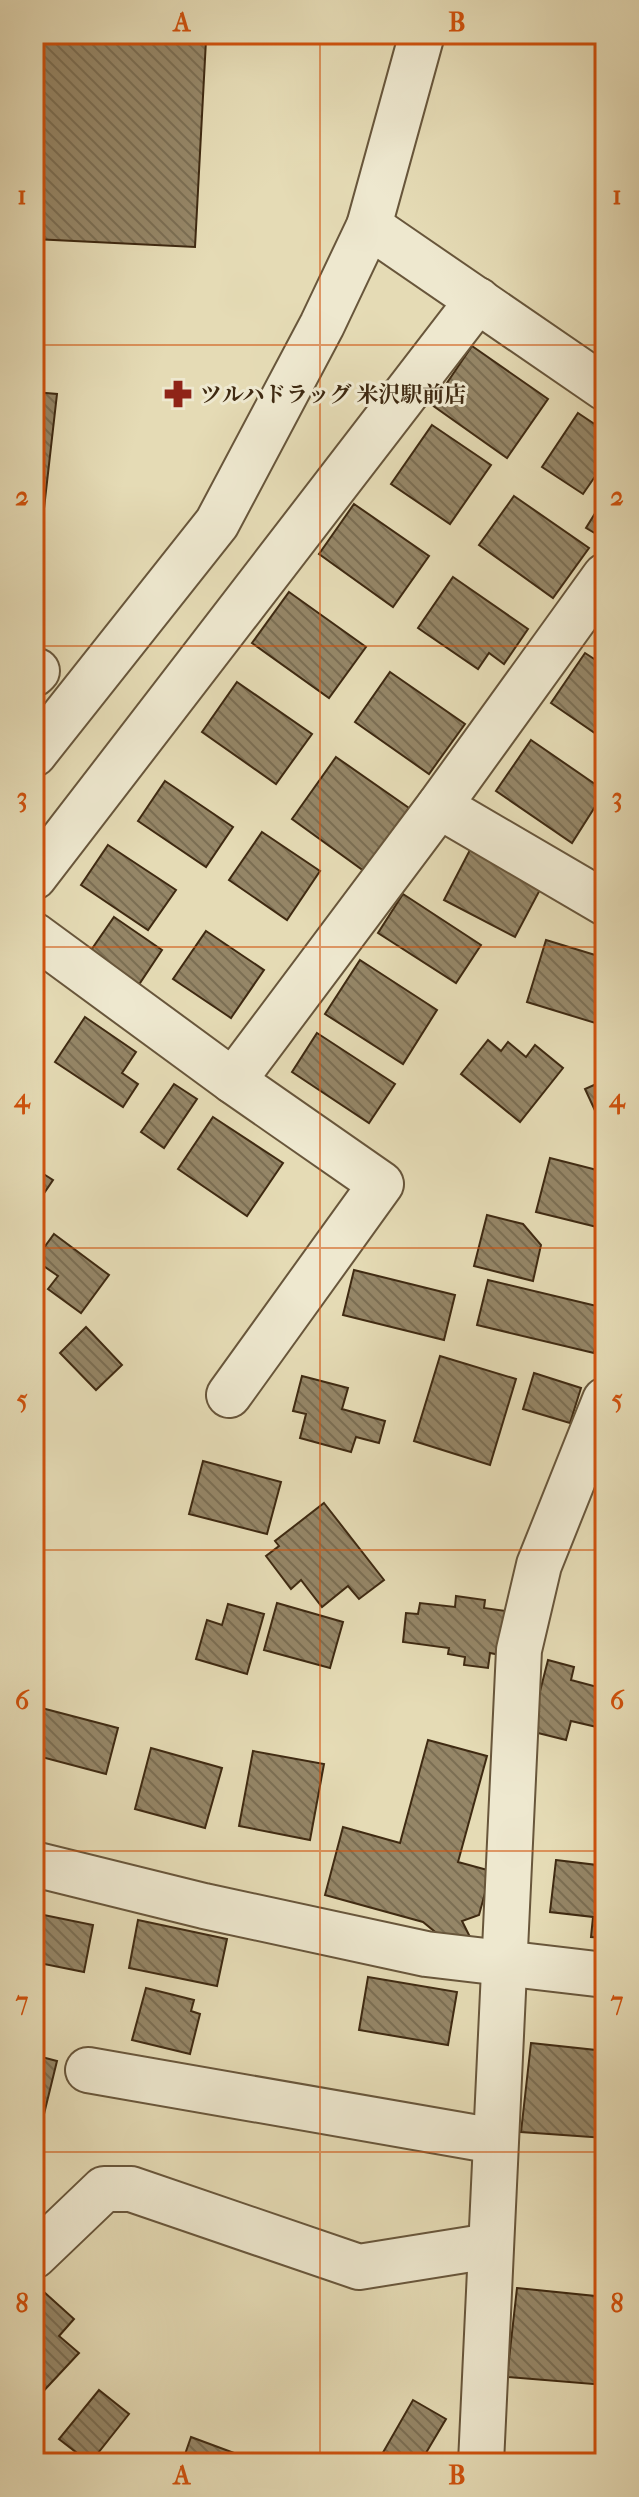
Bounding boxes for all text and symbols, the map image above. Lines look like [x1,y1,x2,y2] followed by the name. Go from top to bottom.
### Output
[172,7,192,38] text: A
[449,7,466,38] text: B
[17,180,27,211] text: 1
[612,180,622,211] text: 1
[163,379,193,409] pharmacy icon: ツルハドラッグ 米沢駅前店
[200,382,466,408] place label: ツルハドラッグ 米沢駅前店
[15,481,29,512] text: 2
[610,481,624,512] text: 2
[17,782,27,813] text: 3
[612,782,622,813] text: 3
[13,1083,31,1115] text: 4
[608,1083,626,1115] text: 4
[16,1384,28,1415] text: 5
[611,1384,623,1415] text: 5
[15,1685,30,1716] text: 6
[610,1685,625,1716] text: 6
[15,1986,29,2017] text: 7
[610,1986,624,2017] text: 7
[15,2288,29,2319] text: 8
[610,2288,624,2319] text: 8
[172,2460,192,2491] text: A
[449,2460,466,2491] text: B

